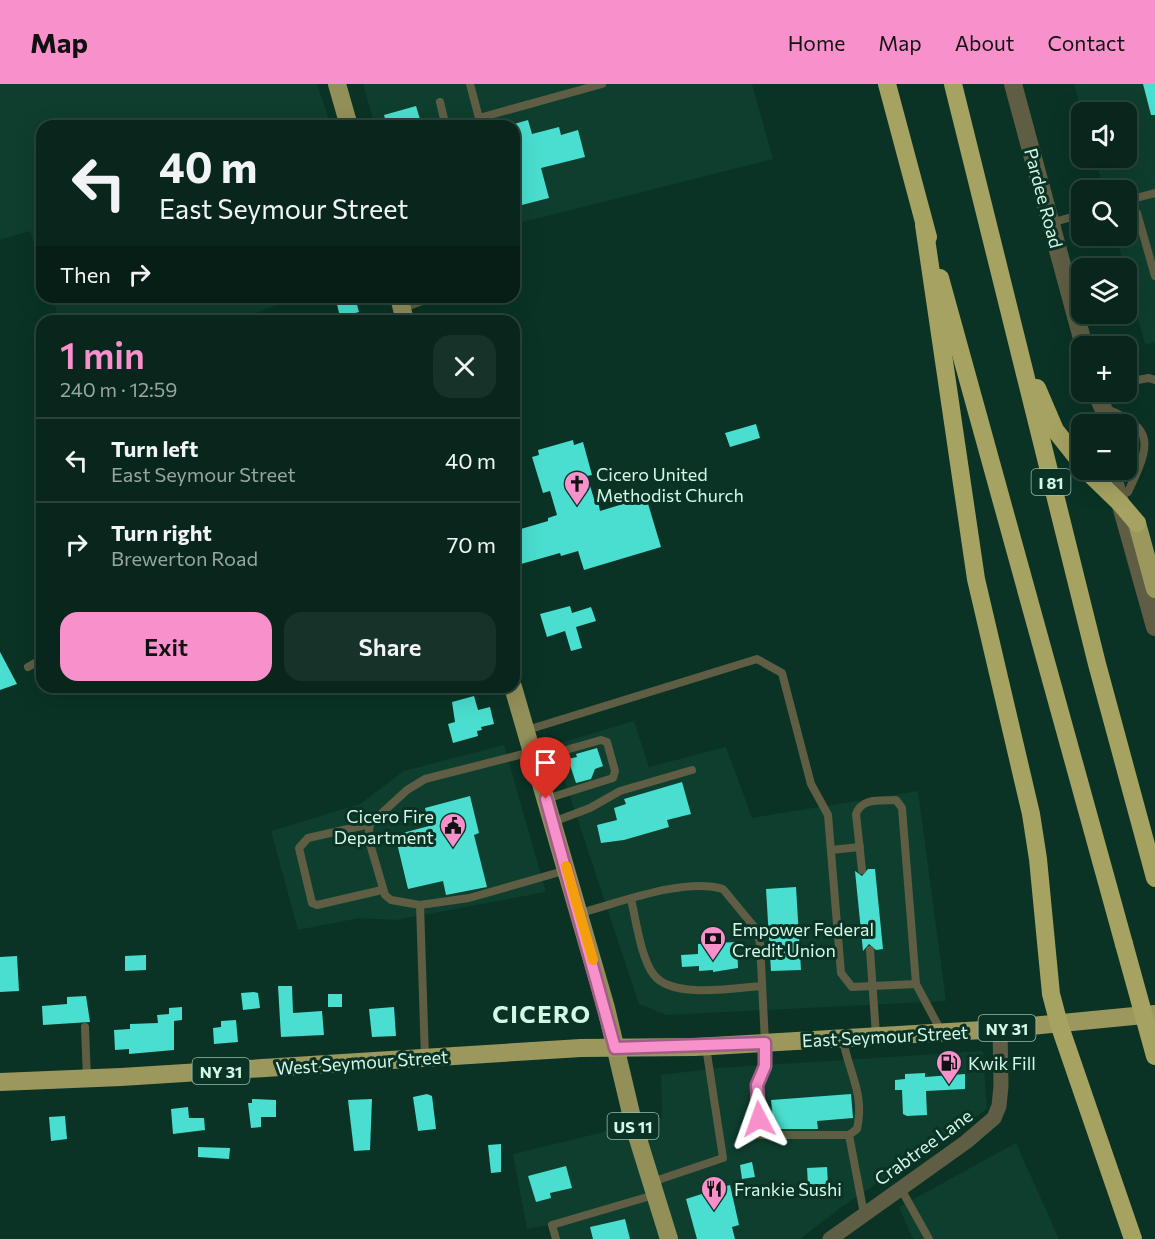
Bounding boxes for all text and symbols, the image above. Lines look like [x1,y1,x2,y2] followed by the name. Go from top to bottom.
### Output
[30,25,88,59] text: Map
[788,30,845,55] text: Home
[878,30,922,55] text: Map
[955,30,1014,55] text: About
[1047,30,1125,55] text: Contact
[1071,102,1137,480] map controls
[1071,102,1137,168] button: sound
[159,140,257,192] text: 40 m
[60,144,138,222] icon: left
[1020,146,1068,250] street label: Pardee Road
[1071,180,1137,246] button: search
[159,192,408,225] text: East Seymour Street
[123,258,156,291] icon: right
[1071,258,1137,324] button: layers
[60,261,111,288] text: Then
[60,332,145,376] text: 1 min
[433,335,496,398] button: close
[1071,336,1137,402] button: +
[60,377,177,401] text: 240 m · 12:59
[1071,414,1137,480] button: −
[111,435,198,462] text: Turn left
[60,444,93,477] icon: left
[445,447,496,474] text: 40 m
[111,462,296,486] text: East Seymour Street
[596,463,744,506] place label: Cicero United Methodist Church
[562,469,592,507] church icon: Cicero United Methodist Church
[1032,469,1070,495] road number: I 81
[111,519,212,546] text: Turn right
[60,528,93,561] icon: right
[447,531,496,558] text: 70 m
[111,546,258,570] text: Brewerton Road
[60,612,272,681] button: Exit
[284,612,496,681] button: Share
[520,737,571,799] pin
[529,746,562,779] icon: arrive
[334,805,434,848] place label: Cicero Fire Department
[438,811,468,849] public building icon: Cicero Fire Department
[732,918,874,961] place label: Empower Federal Credit Union
[698,924,728,962] bank icon: Empower Federal Credit Union
[492,999,592,1028] district label: CICERO
[978,1015,1036,1041] road number: NY 31
[801,1021,969,1051] street label: East Seymour Street
[275,1045,449,1079] street label: West Seymour Street
[934,1048,964,1086] fuel station icon: Kwik Fill
[968,1052,1036,1074] place label: Kwik Fill
[192,1058,250,1084] road number: NY 31
[727,1087,791,1151] position arrow
[870,1104,976,1190] street label: Crabtree Lane
[608,1113,658,1139] road number: US 11
[699,1174,729,1212] restaurant icon: Frankie Sushi
[734,1178,842,1200] place label: Frankie Sushi

